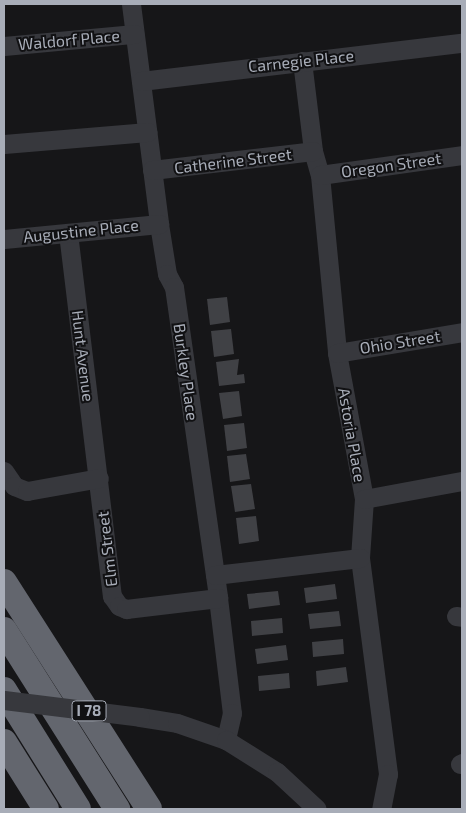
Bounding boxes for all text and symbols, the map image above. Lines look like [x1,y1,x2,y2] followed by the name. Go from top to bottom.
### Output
[17,26,121,54] street label: Waldorf Place
[247,46,355,76] street label: Carnegie Place
[173,144,293,178] street label: Catherine Street
[340,148,442,182] street label: Oregon Street
[22,215,140,247] street label: Augustine Place
[68,309,98,403] street label: Hunt Avenue
[170,322,202,422] street label: Burkley Place
[358,326,442,358] street label: Ohio Street
[334,386,370,484] street label: Astoria Place
[93,510,121,588] street label: Elm Street
[72,698,106,724] road number: I 78

